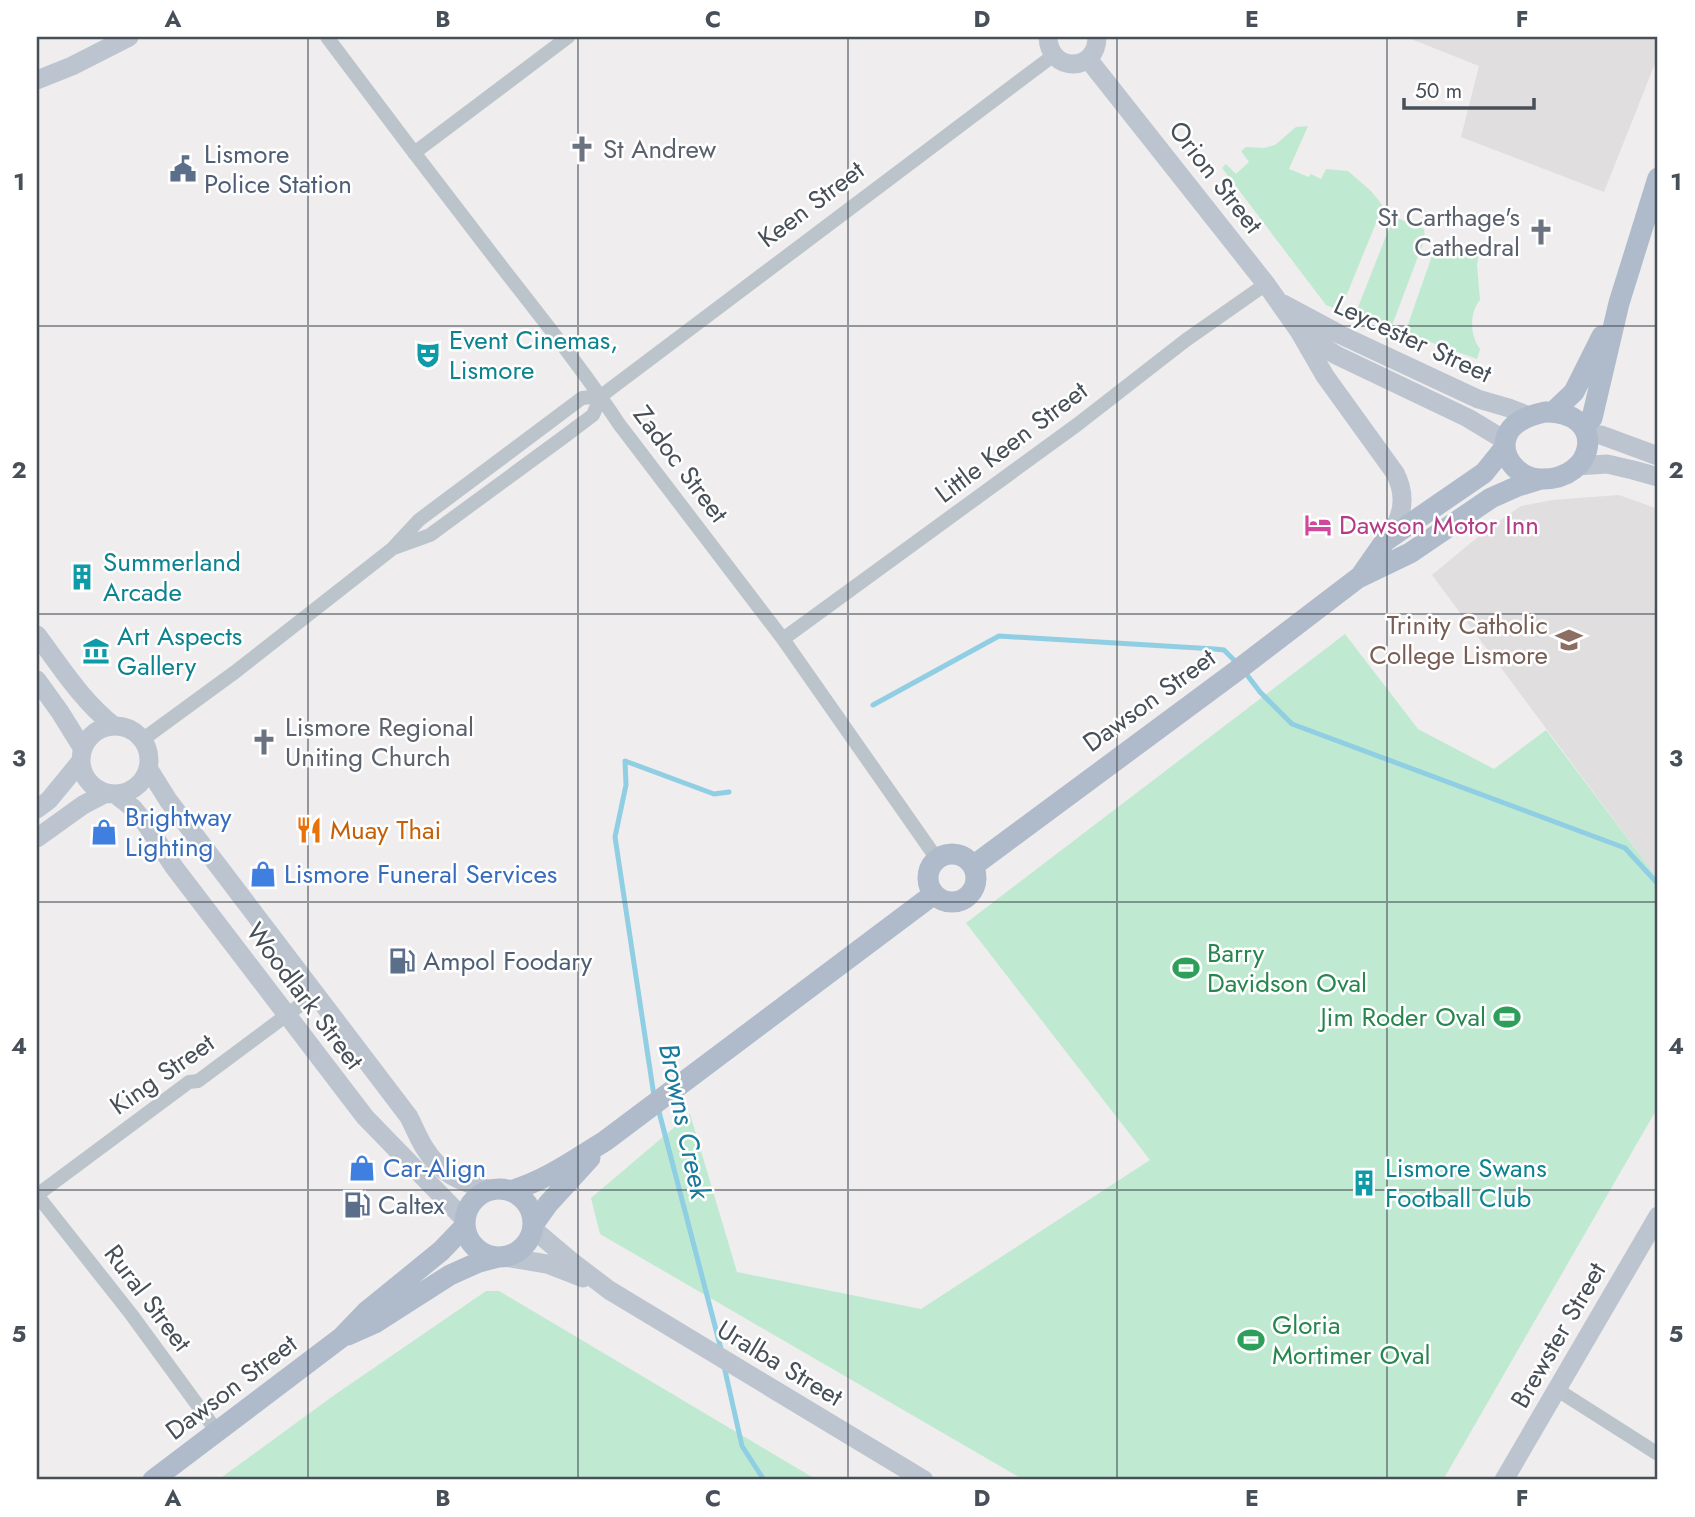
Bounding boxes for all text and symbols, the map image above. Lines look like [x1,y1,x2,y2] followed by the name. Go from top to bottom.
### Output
[164,2,182,36] text: A
[435,2,451,36] text: B
[705,2,721,36] text: C
[974,2,991,36] text: D
[1245,2,1259,36] text: E
[1516,2,1528,36] text: F
[1404,66,1534,110] scale bar
[1415,76,1462,106] text: 50 m
[1160,113,1273,242] street label: Orion Street
[603,130,716,168] place label: St Andrew
[567,134,597,164] church icon: St Andrew
[204,135,352,203] place label: Lismore Police Station
[750,151,873,257] street label: Keen Street
[168,154,198,184] public building icon: Lismore Police Station
[13,165,25,199] text: 1
[1670,165,1682,199] text: 1
[1377,198,1520,266] place label: St Carthage's Cathedral
[1526,217,1556,247] church icon: St Carthage's Cathedral
[1328,286,1499,393] street label: Leycester Street
[449,321,618,389] place label: Event Cinemas, Lismore
[413,340,443,370] theatre icon: Event Cinemas, Lismore
[927,372,1096,512] street label: Little Keen Street
[624,397,738,531] street label: Zadoc Street
[11,453,27,487] text: 2
[1668,453,1684,487] text: 2
[1339,506,1539,544] place label: Dawson Motor Inn
[1303,510,1333,540] hotel icon: Dawson Motor Inn
[103,543,241,611] place label: Summerland Arcade
[67,562,97,592] building icon: Summerland Arcade
[1369,606,1548,674] place label: Trinity Catholic College Lismore
[117,617,242,685] place label: Art Aspects Gallery
[1554,625,1584,655] school or university icon: Trinity Catholic College Lismore
[81,636,111,666] museum icon: Art Aspects Gallery
[1075,638,1224,761] street label: Dawson Street
[285,708,474,776] place label: Lismore Regional Uniting Church
[249,727,279,757] church icon: Lismore Regional Uniting Church
[12,741,26,775] text: 3
[1669,741,1683,775] text: 3
[125,798,232,866] place label: Brightway Lighting
[330,811,441,849] place label: Muay Thai
[294,815,324,845] restaurant icon: Muay Thai
[89,817,119,847] shop icon: Brightway Lighting
[284,855,557,893] place label: Lismore Funeral Services
[248,859,278,889] shop icon: Lismore Funeral Services
[237,914,373,1078] street label: Woodlark Street
[1207,934,1367,1002] place label: Barry Davidson Oval
[423,942,593,980] place label: Ampol Foodary
[387,946,417,976] fuel station icon: Ampol Foodary
[1171,953,1201,983] sports icon: Barry Davidson Oval
[1317,998,1486,1036] place label: Jim Roder Oval
[1492,1002,1522,1032] sports icon: Jim Roder Oval
[102,1024,223,1124] street label: King Street
[11,1029,27,1063] text: 4
[1668,1029,1684,1063] text: 4
[648,1040,721,1204] water label: Browns Creek
[383,1149,486,1187] place label: Car-Align
[1385,1149,1547,1217] place label: Lismore Swans Football Club
[347,1153,377,1183] shop icon: Car-Align
[1349,1168,1379,1198] building icon: Lismore Swans Football Club
[378,1186,445,1224] place label: Caltex
[342,1190,372,1220] fuel station icon: Caltex
[95,1236,201,1360] street label: Rural Street
[1501,1254,1615,1415] street label: Brewster Street
[1272,1306,1430,1374] place label: Gloria Mortimer Oval
[710,1310,851,1416] street label: Uralba Street
[12,1317,26,1351] text: 5
[1669,1317,1683,1351] text: 5
[157,1324,305,1449] street label: Dawson Street
[1236,1325,1266,1355] sports icon: Gloria Mortimer Oval
[164,1481,182,1515] text: A
[435,1481,451,1515] text: B
[705,1481,721,1515] text: C
[974,1481,991,1515] text: D
[1245,1481,1259,1515] text: E
[1516,1481,1528,1515] text: F

